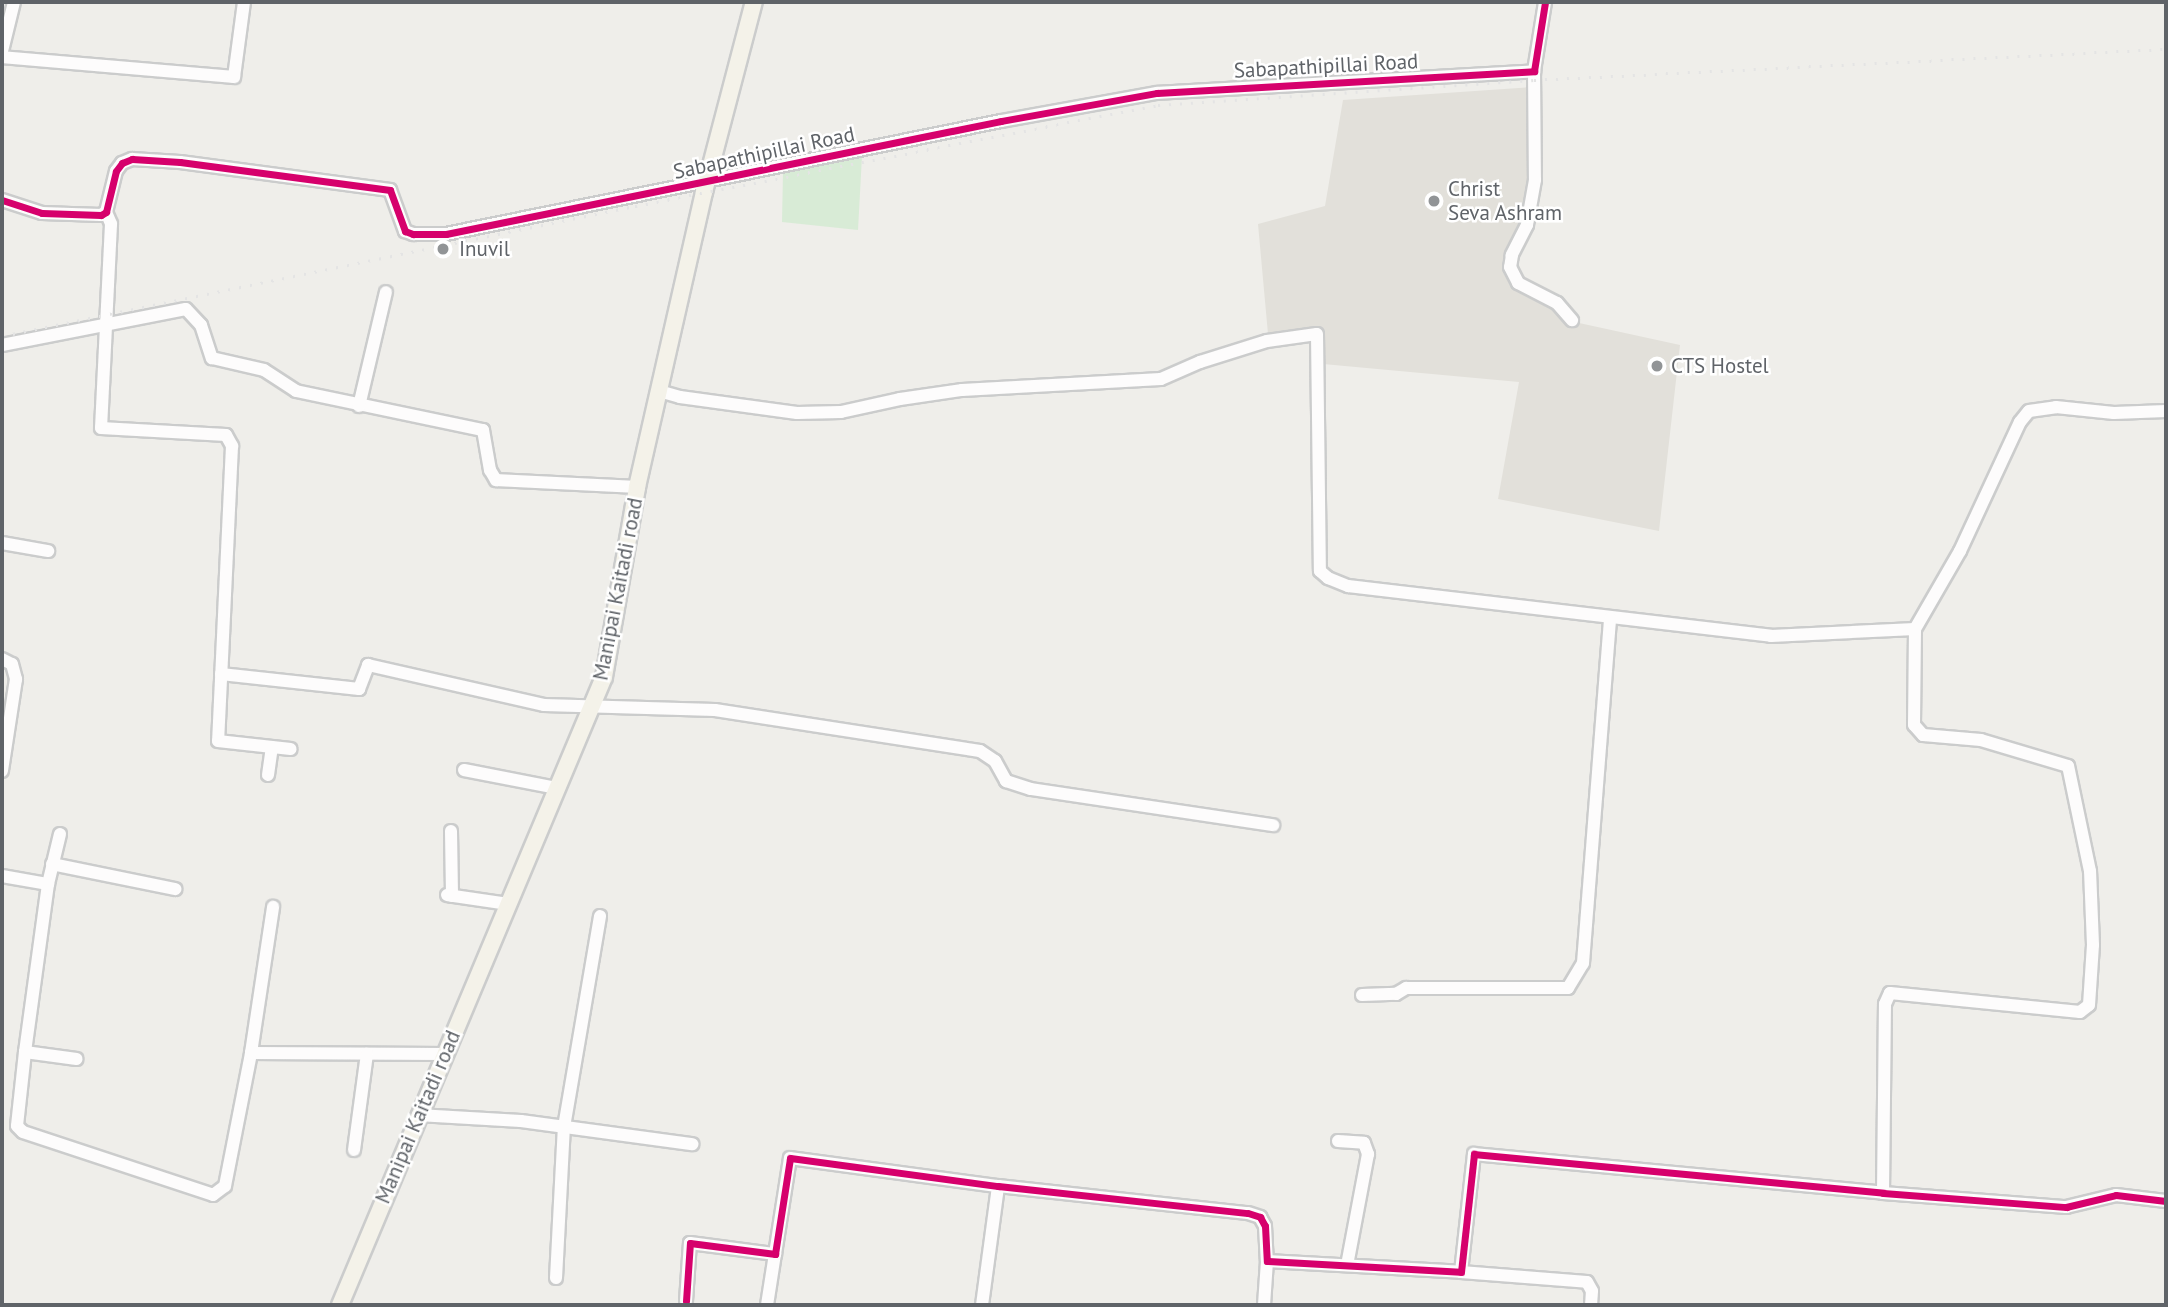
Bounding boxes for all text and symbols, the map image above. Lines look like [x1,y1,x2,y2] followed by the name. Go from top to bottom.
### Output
[1233,49,1419,83] street label: Sabapathipillai Road
[671,121,857,185] street label: Sabapathipillai Road
[1448,176,1563,226] place label: Christ Seva Ashram
[1426,193,1442,209] marker: Christ Seva Ashram
[459,236,510,262] place label: Inuvil
[433,239,453,259] marker: Inuvil
[1671,353,1769,379] place label: CTS Hostel
[1649,358,1665,374] marker: CTS Hostel
[588,496,648,682] street label: Manipai Kaitadi road
[370,1027,466,1207] street label: Manipai Kaitadi road

